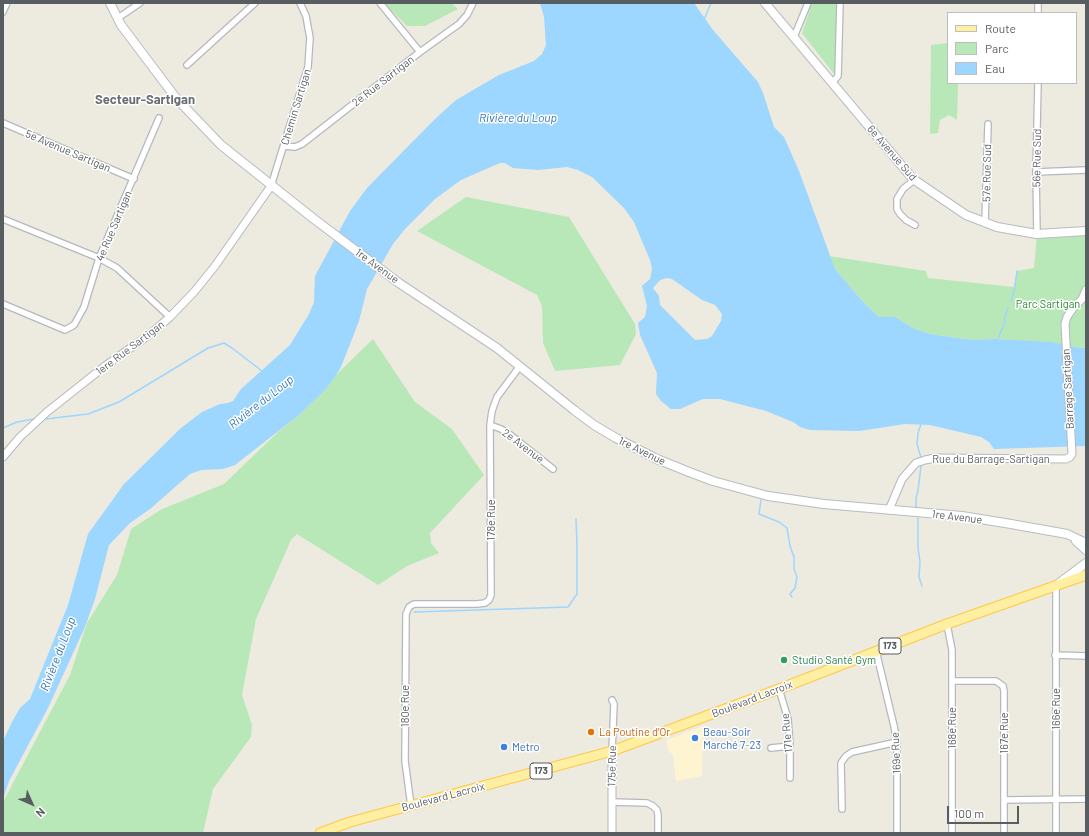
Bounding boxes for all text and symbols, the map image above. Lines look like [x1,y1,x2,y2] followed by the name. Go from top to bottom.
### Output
[947,12,1077,84] legend
[985,21,1016,35] text: Route
[985,41,1009,55] text: Parc
[349,53,417,109] street label: 2e Rue Sartigan
[985,61,1005,75] text: Eau
[278,67,314,147] street label: Chemin Sartigan
[95,92,195,108] district label: Secteur-Sartigan
[479,111,557,125] water label: Rivière du Loup
[864,123,920,183] street label: 6e Avenue Sud
[23,127,113,175] street label: 5e Avenue Sartigan
[1030,129,1044,187] street label: 56e Rue Sud
[980,144,994,202] street label: 57e Rue Sud
[93,189,135,263] street label: 4e Rue Sartigan
[353,246,401,286] street label: 1re Avenue
[1016,297,1080,311] park label: Parc Sartigan
[93,318,167,378] street label: 1ere Rue Sartigan
[1059,348,1077,430] street label: Barrage Sartigan
[226,372,296,432] water label: Rivière du Loup
[499,426,547,466] street label: 2e Avenue
[616,434,668,468] street label: 1re Avenue
[932,452,1050,466] street label: Rue du Barrage-Sartigan
[484,499,498,541] street label: 178e Rue
[931,507,983,527] street label: 1re Avenue
[37,615,79,693] water label: Rivière du Loup
[879,638,901,654] road number: 173
[792,653,876,667] place label: Studio Santé Gym
[779,655,789,665] marker: Studio Santé Gym
[710,678,794,720] street label: Boulevard Lacroix
[398,685,412,727] street label: 180e Rue
[1049,688,1063,730] street label: 166e Rue
[945,707,959,749] street label: 168e Rue
[997,712,1011,754] street label: 167e Rue
[778,713,796,753] street label: 171e Rue
[599,725,670,739] place label: La Poutine d'Or
[703,725,761,751] place label: Beau-Soir Marché 7-23
[586,727,596,737] marker: La Poutine d'Or
[888,732,904,774] street label: 169e Rue
[690,733,700,743] marker: Beau-Soir Marché 7-23
[512,740,540,754] place label: Metro
[499,742,509,752] marker: Metro
[605,745,619,787] street label: 175e Rue
[530,763,552,779] road number: 173
[400,780,486,814] street label: Boulevard Lacroix
[12,784,52,824] north arrow
[949,798,1021,824] scale bar
[34,806,48,820] text: N
[954,806,984,820] text: 100 m

